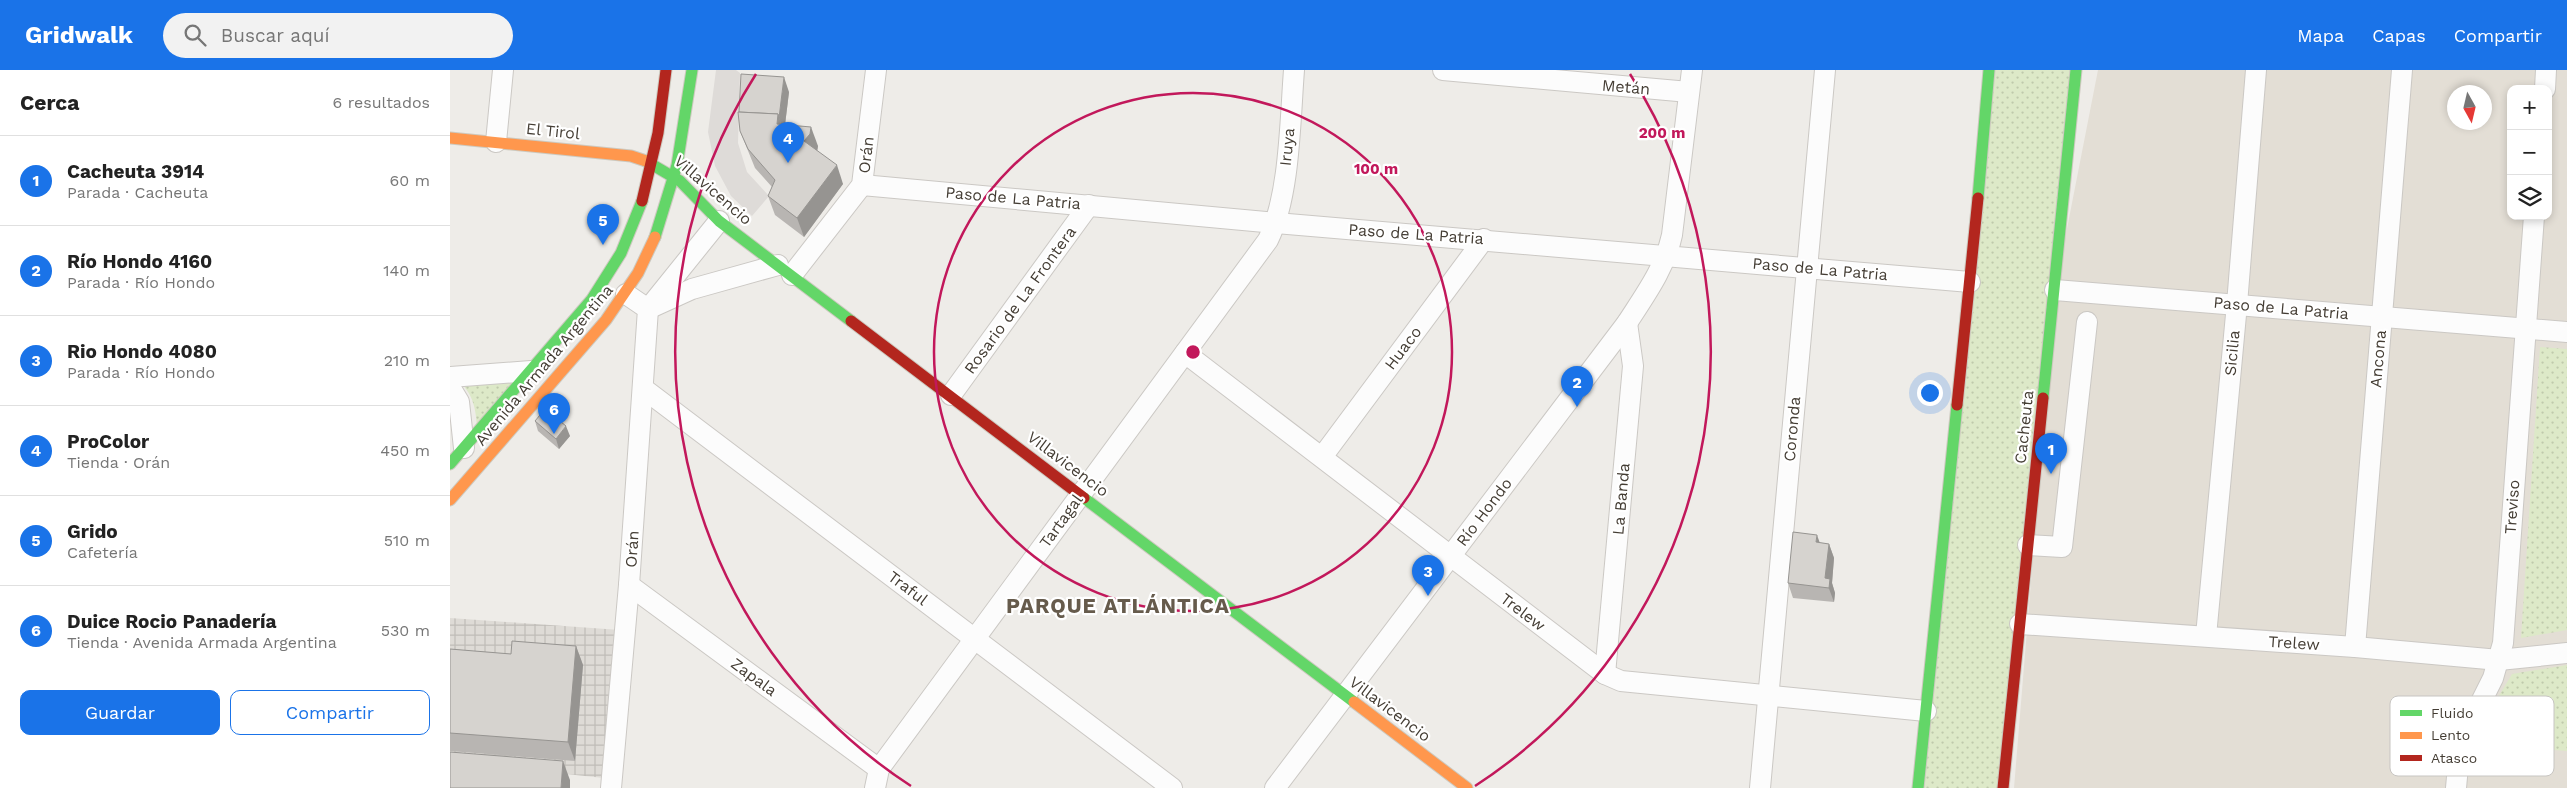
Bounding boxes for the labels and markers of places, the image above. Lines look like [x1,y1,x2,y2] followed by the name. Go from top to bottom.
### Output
[772,122,804,163] pin: 4
[587,204,619,245] pin: 5
[1184,343,1202,361] centre of rings
[1561,366,1593,407] pin: 2
[538,393,570,434] pin: 6
[2035,433,2067,474] pin: 1
[1412,555,1444,596] pin: 3

